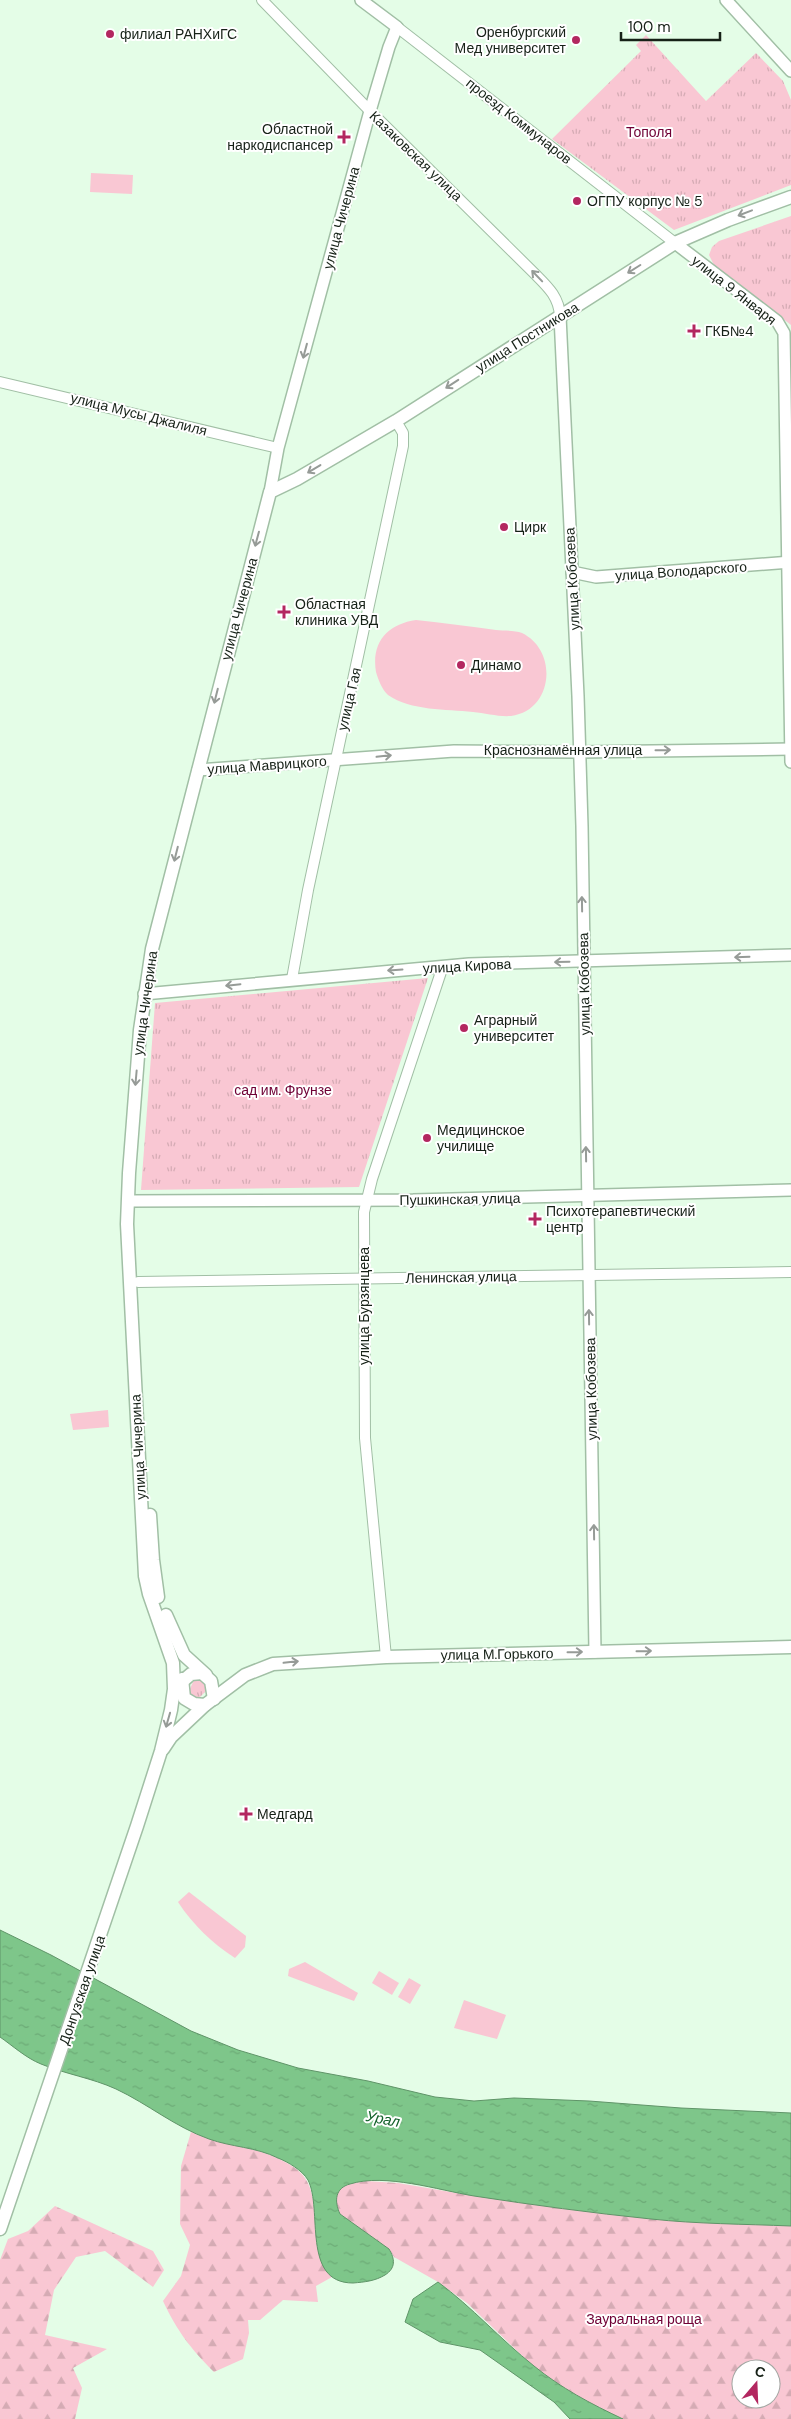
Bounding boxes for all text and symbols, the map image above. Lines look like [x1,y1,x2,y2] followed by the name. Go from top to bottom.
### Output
[621,10,720,42] scale bar
[628,17,671,37] text: 100 m
[455,23,567,57] place label: Оренбургский Мед университет
[120,25,237,43] place label: филиал РАНХиГС
[104,28,116,40] marker: филиал РАНХиГС
[570,34,582,46] marker: Оренбургский Мед университет
[462,74,576,168] street label: проезд Коммунаров
[366,107,466,205] street label: Казаковская улица
[227,120,333,154] place label: Областной наркодиспансер
[626,123,672,141] park label: Тополя
[337,130,351,144] marker: Областной наркодиспансер
[319,164,363,271] street label: улица Чичерина
[587,192,702,210] place label: ОГПУ корпус № 5
[571,195,583,207] marker: ОГПУ корпус № 5
[738,209,753,219] one-way arrow
[688,251,780,329] street label: улица 9 Января
[628,265,642,275] one-way arrow
[531,269,543,282] one-way arrow
[472,298,582,376] street label: улица Постникова
[705,322,754,340] place label: ГКБ№4
[687,324,701,338] marker: ГКБ№4
[300,343,309,359] one-way arrow
[446,379,460,389] one-way arrow
[69,388,209,440] street label: улица Мусы Джалиля
[308,465,322,475] one-way arrow
[514,518,547,536] place label: Цирк
[498,521,510,533] marker: Цирк
[560,527,584,631] street label: улица Кобозева
[252,530,261,546] one-way arrow
[217,555,261,662] street label: улица Чичерина
[614,557,748,585] street label: улица Володарского
[295,595,379,629] place label: Областная клиника УВД
[277,605,291,619] marker: Областная клиника УВД
[471,656,521,674] place label: Динамо
[455,659,467,671] marker: Динамо
[333,666,365,732] street label: улица Гая
[211,688,220,704] one-way arrow
[484,741,642,759] street label: Краснознамённая улица
[654,745,670,755] one-way arrow
[207,752,327,778] street label: улица Маврицкого
[376,752,392,761] one-way arrow
[171,845,180,861] one-way arrow
[577,897,587,913] one-way arrow
[574,932,594,1036] street label: улица Кобозева
[129,949,161,1057] street label: улица Чичерина
[735,952,751,962] one-way arrow
[422,955,512,977] street label: улица Кирова
[555,957,571,967] one-way arrow
[387,965,403,974] one-way arrow
[225,980,241,990] one-way arrow
[474,1011,555,1045] place label: Аграрный университет
[458,1022,470,1034] marker: Аграрный университет
[132,1069,141,1085] one-way arrow
[234,1081,332,1099] park label: сад им. Фрунзе
[437,1121,525,1155] place label: Медицинское училище
[421,1132,433,1144] marker: Медицинское училище
[582,1147,591,1163] one-way arrow
[399,1189,521,1209] street label: Пушкинская улица
[546,1202,695,1236] place label: Психотерапевтический центр
[528,1212,542,1226] marker: Психотерапевтический центр
[355,1247,373,1365] street label: улица Бурзянцева
[405,1267,517,1287] street label: Ленинская улица
[584,1309,594,1326] one-way arrow
[581,1337,601,1441] street label: улица Кобозева
[126,1394,150,1500] street label: улица Чичерина
[589,1524,599,1540] one-way arrow
[440,1644,554,1664] street label: улица М.Горького
[635,1646,651,1656] one-way arrow
[566,1647,582,1657] one-way arrow
[283,1657,299,1667] one-way arrow
[162,1711,172,1727] one-way arrow
[257,1805,313,1823] place label: Медгард
[239,1807,253,1821] marker: Медгард
[55,1933,109,2047] street label: Донгузская улица
[363,2106,402,2132] water label: Урал
[586,2310,702,2328] park label: Зауральная роща
[731,2359,781,2409] north arrow
[753,2362,768,2382] text: С

